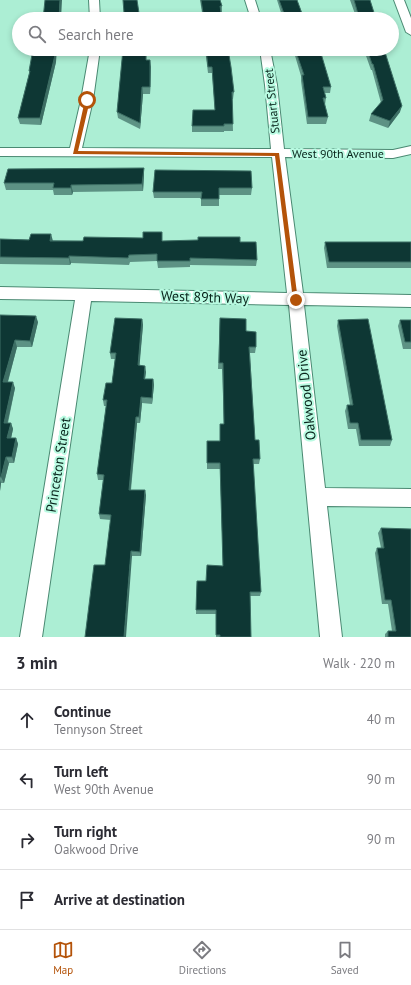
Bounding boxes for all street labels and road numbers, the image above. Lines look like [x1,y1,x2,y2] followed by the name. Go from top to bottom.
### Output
[261,68,282,134] street label: Stuart Street
[292,146,384,161] street label: West 90th Avenue
[161,286,250,308] street label: West 89th Way
[292,349,320,441] street label: Oakwood Drive
[42,416,74,514] street label: Princeton Street

